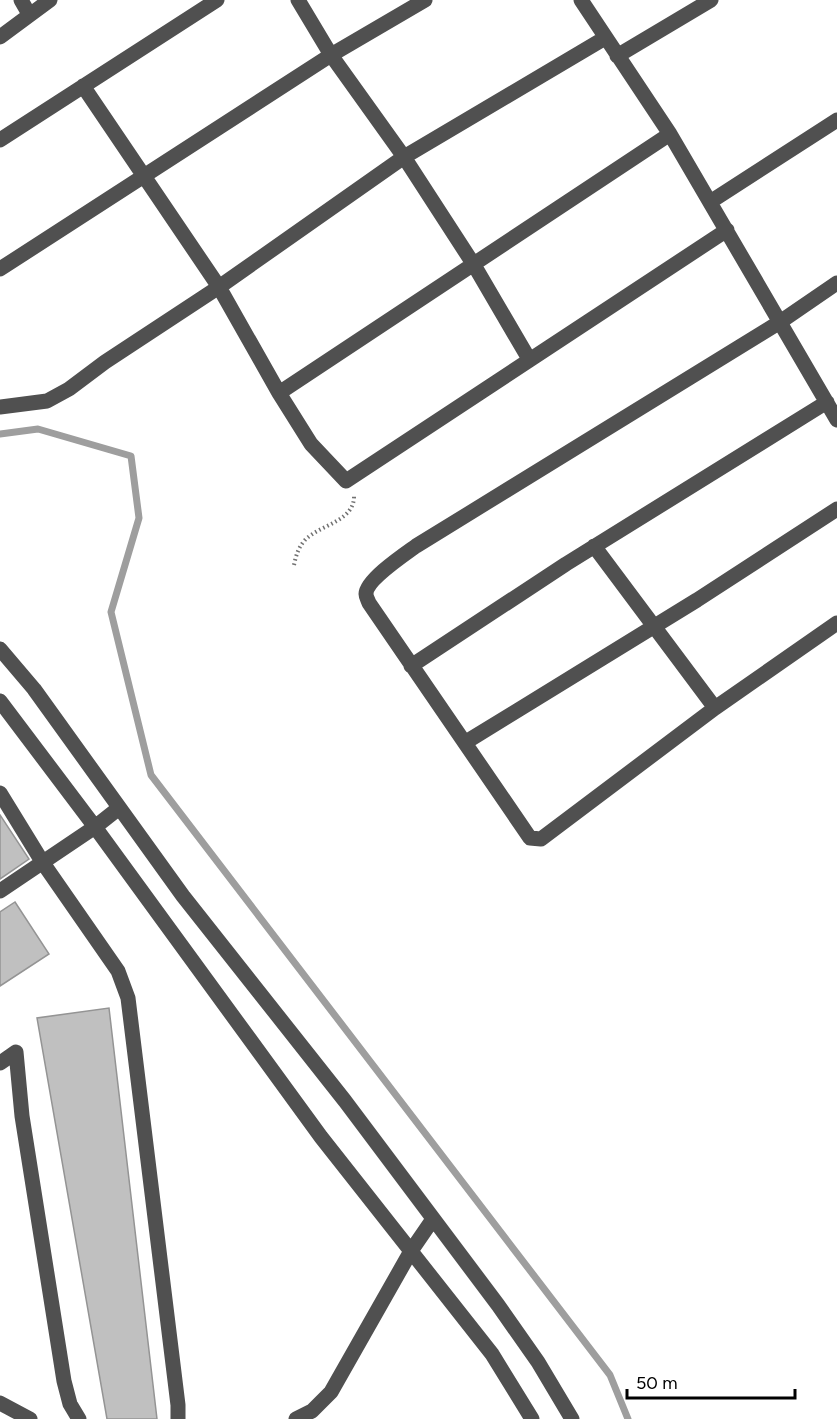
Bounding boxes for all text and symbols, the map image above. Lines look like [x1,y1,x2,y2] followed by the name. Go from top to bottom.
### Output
[627,1362,795,1400] scale bar
[636,1372,678,1394] text: 50 m

